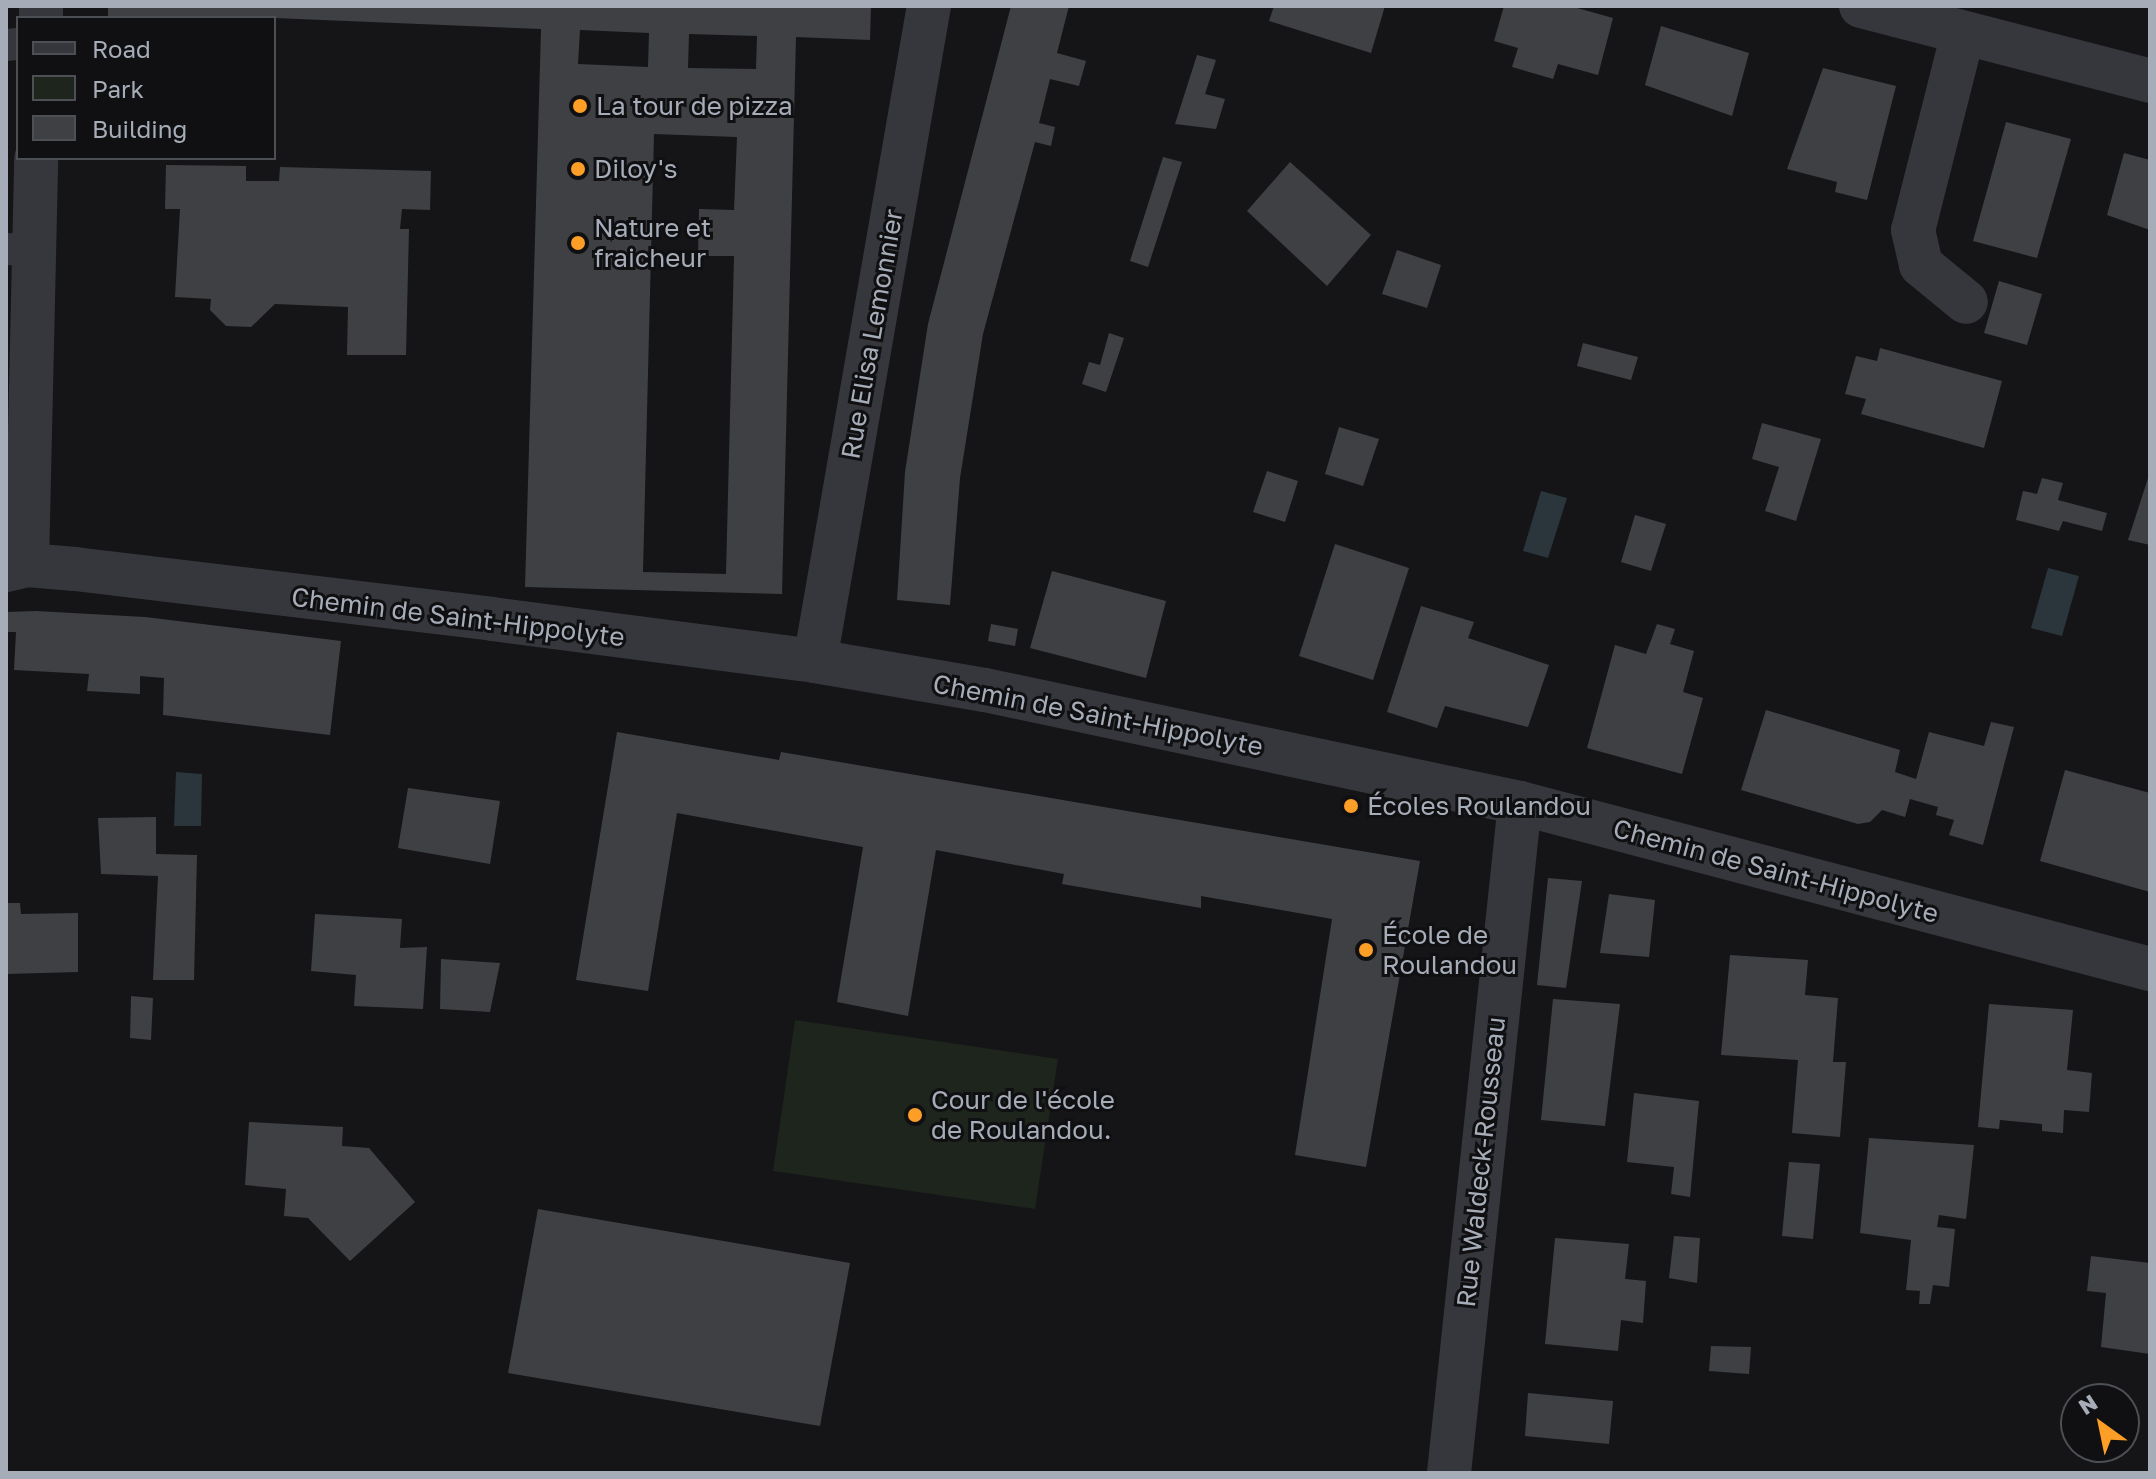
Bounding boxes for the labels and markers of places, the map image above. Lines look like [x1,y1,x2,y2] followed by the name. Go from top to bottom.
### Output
[596,90,793,122] place label: La tour de pizza
[571,97,589,115] marker: La tour de pizza
[594,153,677,185] place label: Diloy's
[569,160,587,178] marker: Diloy's
[594,212,711,274] place label: Nature et fraicheur
[569,234,587,252] marker: Nature et fraicheur
[1367,790,1591,822] place label: Écoles Roulandou
[1342,797,1360,815] marker: Écoles Roulandou
[1382,919,1517,980] place label: École de Roulandou
[1357,941,1375,959] marker: École de Roulandou
[931,1084,1115,1146] place label: Cour de l'école de Roulandou.
[906,1106,924,1124] marker: Cour de l'école de Roulandou.

